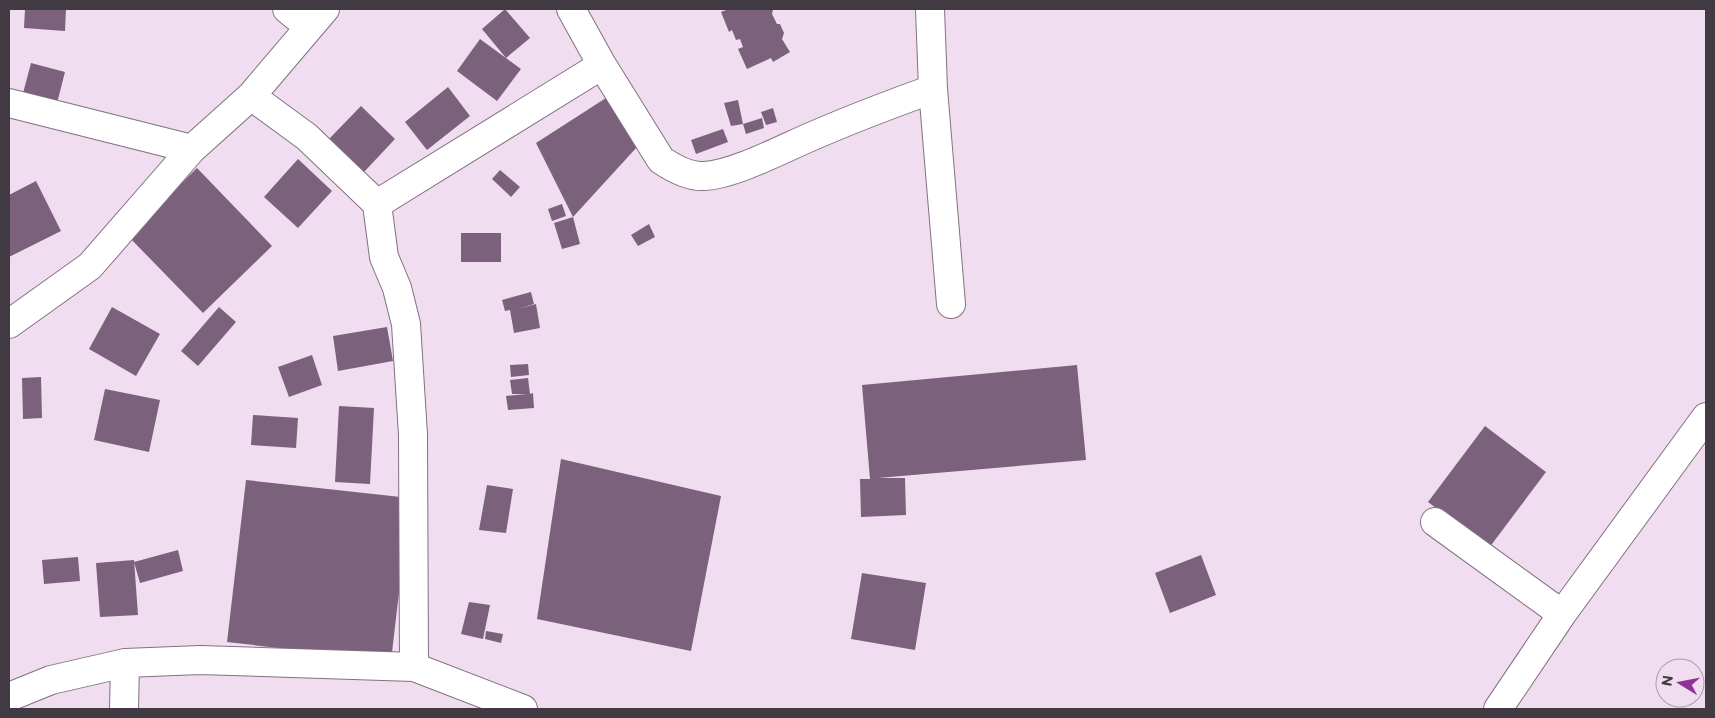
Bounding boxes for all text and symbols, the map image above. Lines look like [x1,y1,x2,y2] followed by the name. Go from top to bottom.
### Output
[1655,658,1705,708] north arrow
[1657,674,1676,687] text: N

